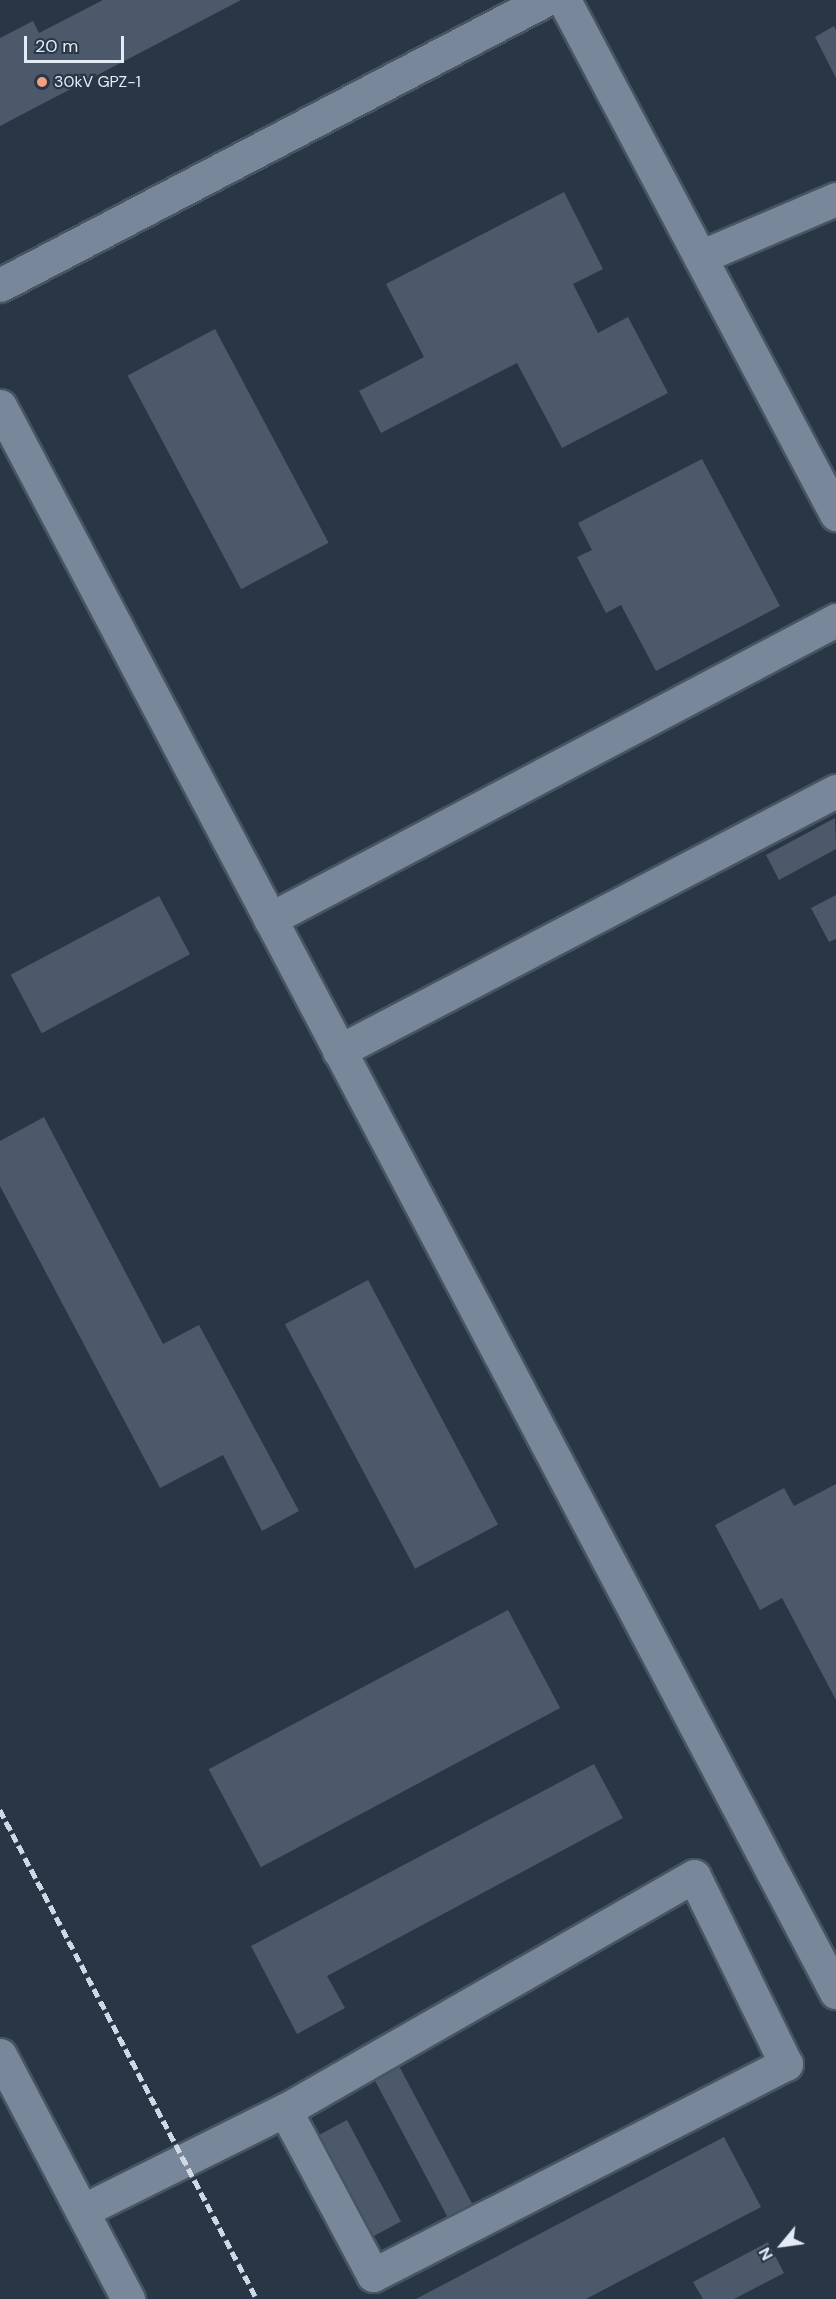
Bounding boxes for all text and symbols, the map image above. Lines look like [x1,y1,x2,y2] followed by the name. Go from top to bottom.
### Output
[27,24,128,62] scale bar
[35,34,78,58] text: 20 m
[54,72,141,92] place label: 30kV GPZ-1
[35,75,49,89] marker: 30kV GPZ-1
[752,2215,812,2275] north arrow
[754,2244,778,2264] text: N

